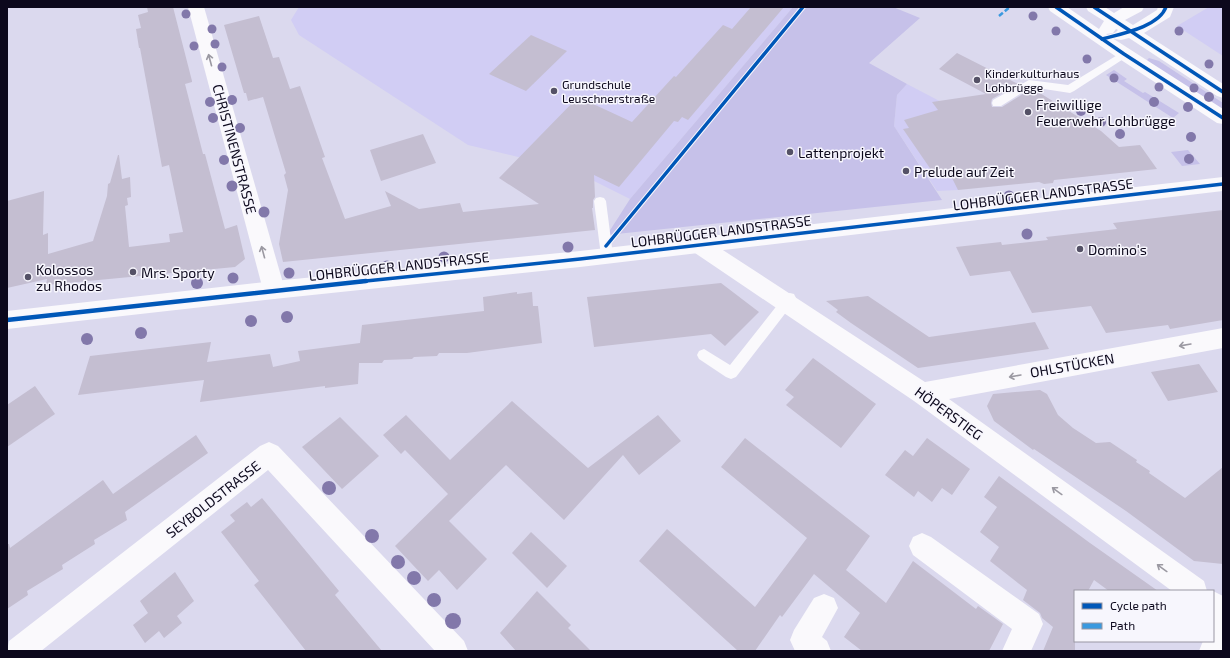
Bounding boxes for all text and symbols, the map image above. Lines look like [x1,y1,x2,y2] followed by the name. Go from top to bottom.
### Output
[206,53,213,66] one-way arrow
[985,66,1079,94] place label: Kinderkulturhaus Lohbrügge
[972,75,982,85] marker: Kinderkulturhaus Lohbrügge
[562,77,655,105] place label: Grundschule Leuschnerstraße
[209,82,261,216] street label: CHRISTINENSTRASSE
[549,86,559,96] marker: Grundschule Leuschnerstraße
[1036,96,1175,129] place label: Freiwillige Feuerwehr Lohbrügge
[1023,107,1033,117] marker: Freiwillige Feuerwehr Lohbrügge
[798,144,884,161] place label: Lattenprojekt
[785,147,795,157] marker: Lattenprojekt
[914,163,1014,180] place label: Prelude auf Zeit
[901,166,911,176] marker: Prelude auf Zeit
[952,174,1134,213] street label: LOHBRÜGGER LANDSTRASSE
[630,211,812,250] street label: LOHBRÜGGER LANDSTRASSE
[1088,241,1147,258] place label: Domino's
[1075,244,1085,254] marker: Domino's
[259,246,266,259] one-way arrow
[308,248,490,284] street label: LOHBRÜGGER LANDSTRASSE
[36,261,102,294] place label: Kolossos zu Rhodos
[141,264,215,281] place label: Mrs. Sporty
[128,267,138,277] marker: Mrs. Sporty
[23,272,33,282] marker: Kolossos zu Rhodos
[1179,342,1192,350] one-way arrow
[1029,349,1115,381] street label: OHLSTÜCKEN
[1009,372,1022,380] one-way arrow
[912,383,986,443] street label: HÖPERSTIEG
[162,457,264,541] street label: SEYBOLDSTRASSE
[1052,487,1063,495] one-way arrow
[1157,564,1168,572] one-way arrow
[1074,590,1214,642] legend
[1110,598,1167,612] text: Cycle path
[1110,618,1135,632] text: Path

